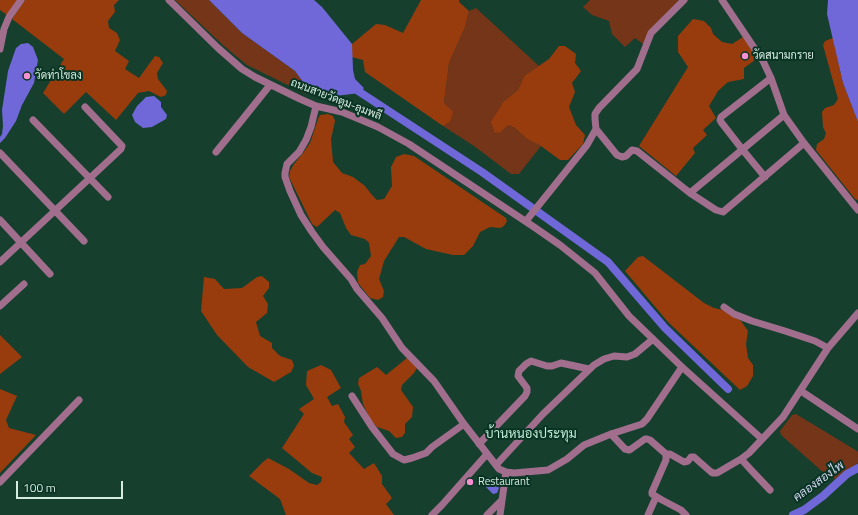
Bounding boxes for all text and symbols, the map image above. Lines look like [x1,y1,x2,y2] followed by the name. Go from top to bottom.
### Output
[753,49,814,63] place label: วัดสนามกราย
[740,51,750,61] marker: วัดสนามกราย
[35,69,82,83] place label: วัดท่าโขลง
[22,71,32,81] marker: วัดท่าโขลง
[289,77,383,123] street label: ถนนสายวัดตูม-ลุมพลี
[485,427,577,443] district label: บ้านหนองประทุม
[791,459,847,505] water label: คลองสองไพ
[18,473,125,499] scale bar
[478,475,530,489] place label: Restaurant
[465,477,475,487] marker: Restaurant
[23,478,56,497] text: 100 m

